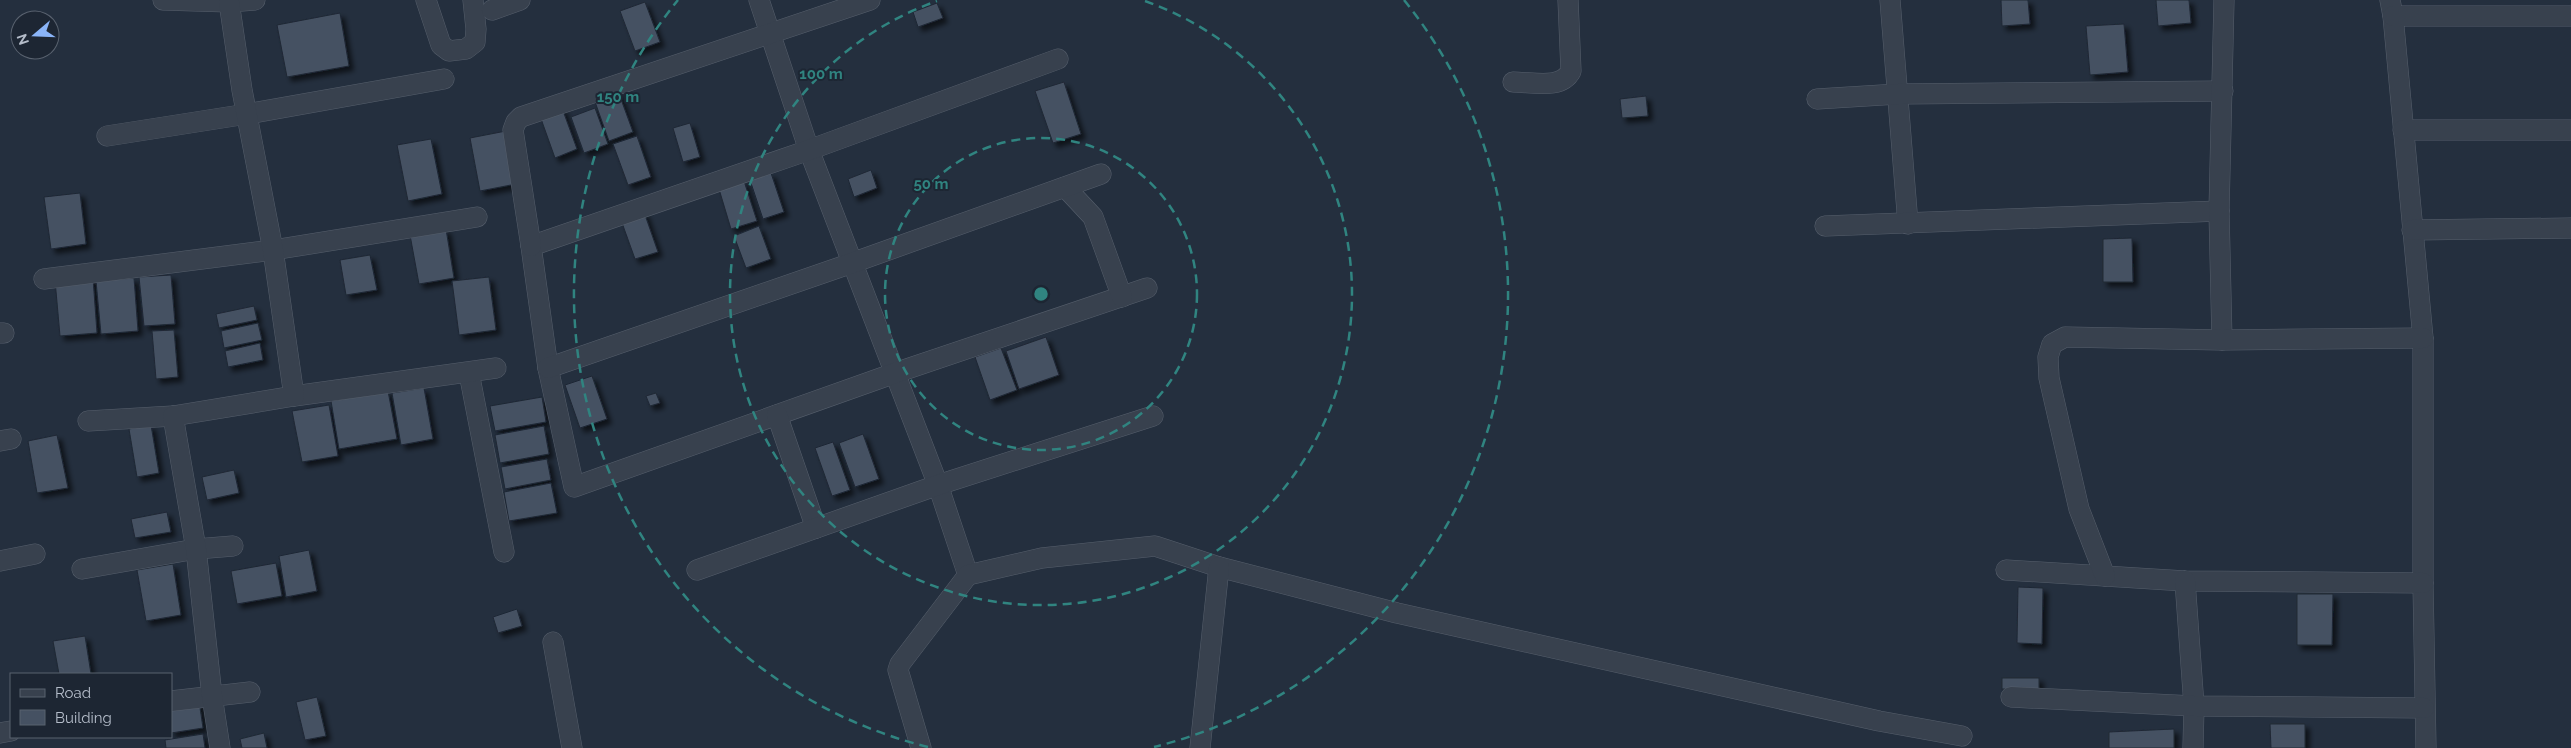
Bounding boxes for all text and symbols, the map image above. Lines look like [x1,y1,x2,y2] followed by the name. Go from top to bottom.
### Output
[10,10,60,60] north arrow
[13,32,32,47] text: N
[799,65,843,83] text: 100 m
[597,88,639,106] text: 150 m
[913,175,949,193] text: 50 m
[1032,285,1050,303] centre of rings
[10,673,172,738] legend
[55,684,91,702] text: Road
[55,709,112,727] text: Building

